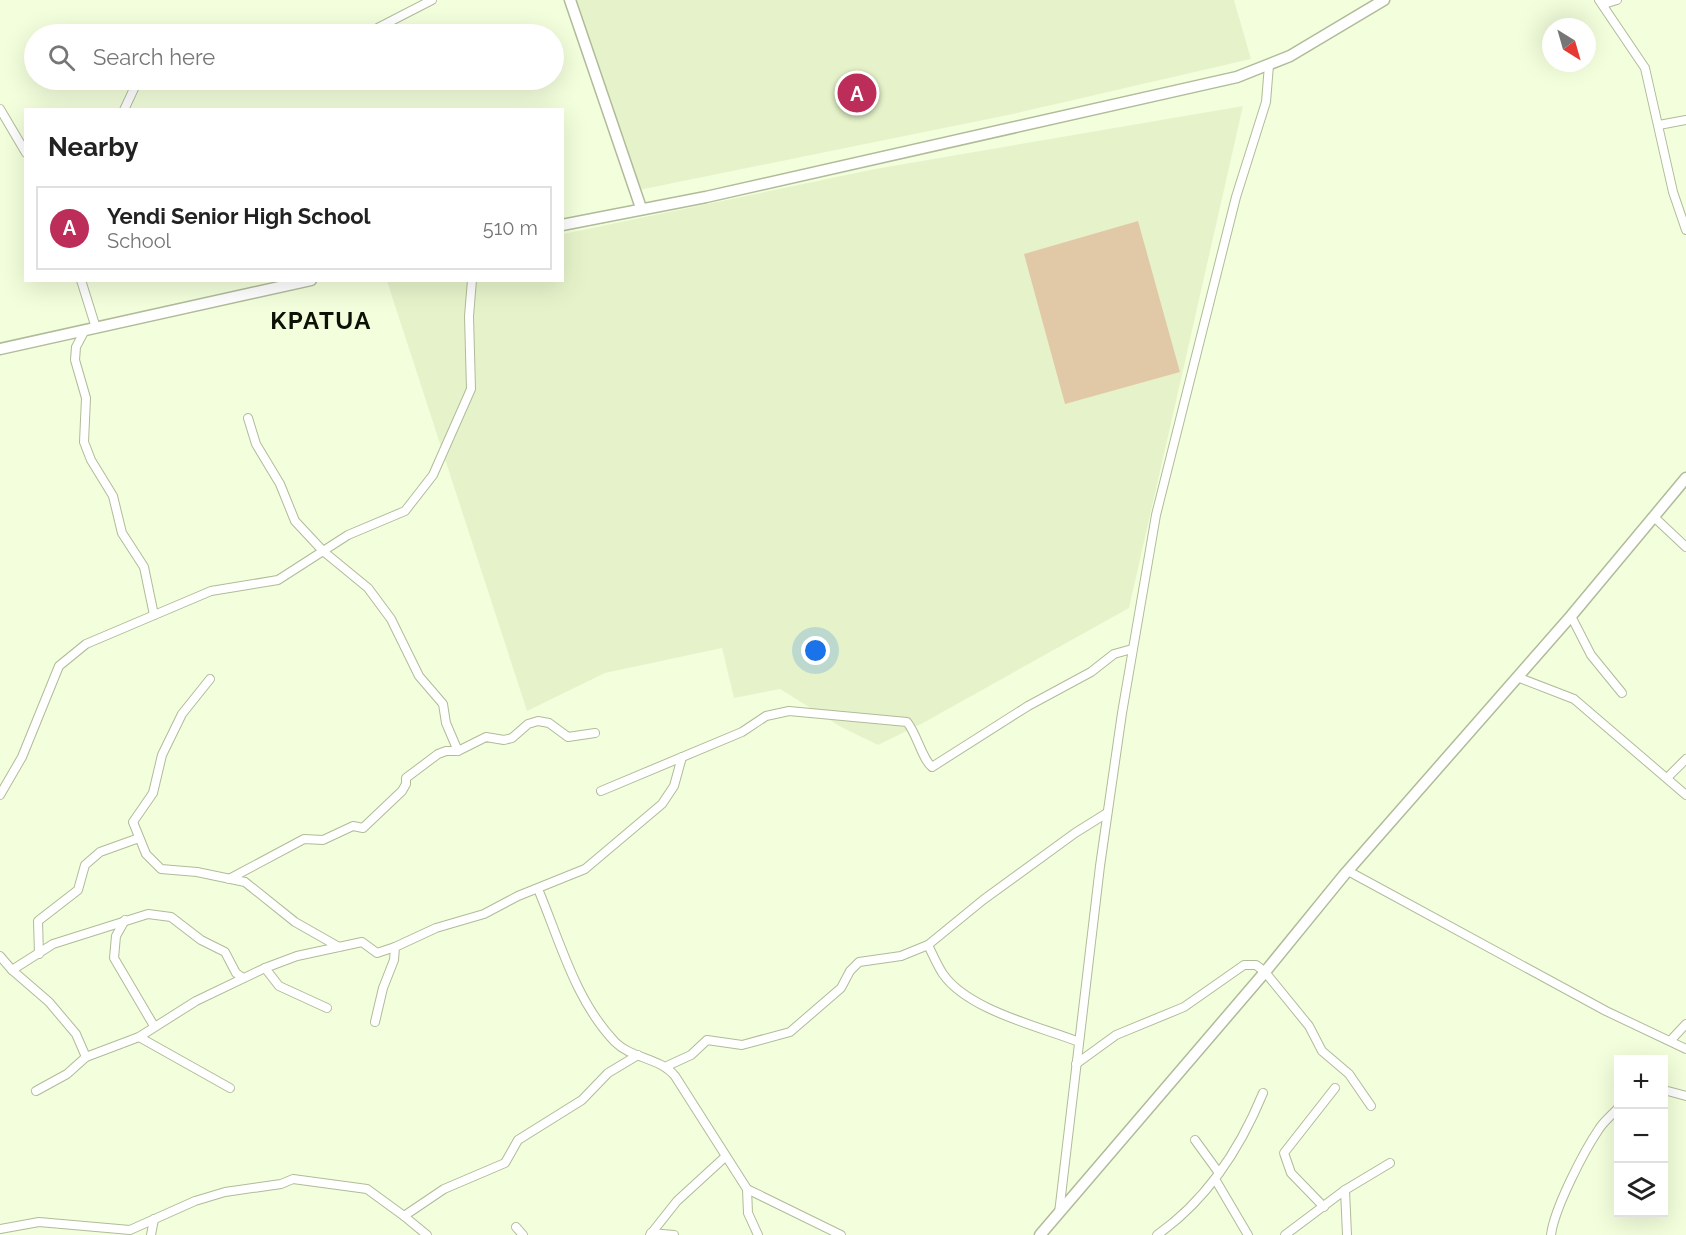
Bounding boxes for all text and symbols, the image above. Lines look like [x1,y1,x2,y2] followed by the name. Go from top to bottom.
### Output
[1542,18,1596,72] north arrow
[24,24,564,90] search box
[45,41,78,74] icon: search
[93,44,215,70] text: Search here
[838,70,876,116] pin: A
[48,132,138,162] text: Nearby
[107,203,371,229] text: Yendi Senior High School
[63,216,76,240] text: A
[483,216,538,240] text: 510 m
[107,229,171,253] text: School
[270,306,372,335] district label: KPATUA
[801,636,830,665] your location
[1614,1055,1668,1217] map controls
[1614,1055,1668,1109] button: +
[1614,1109,1668,1163] button: −
[1614,1163,1668,1217] button: layers

